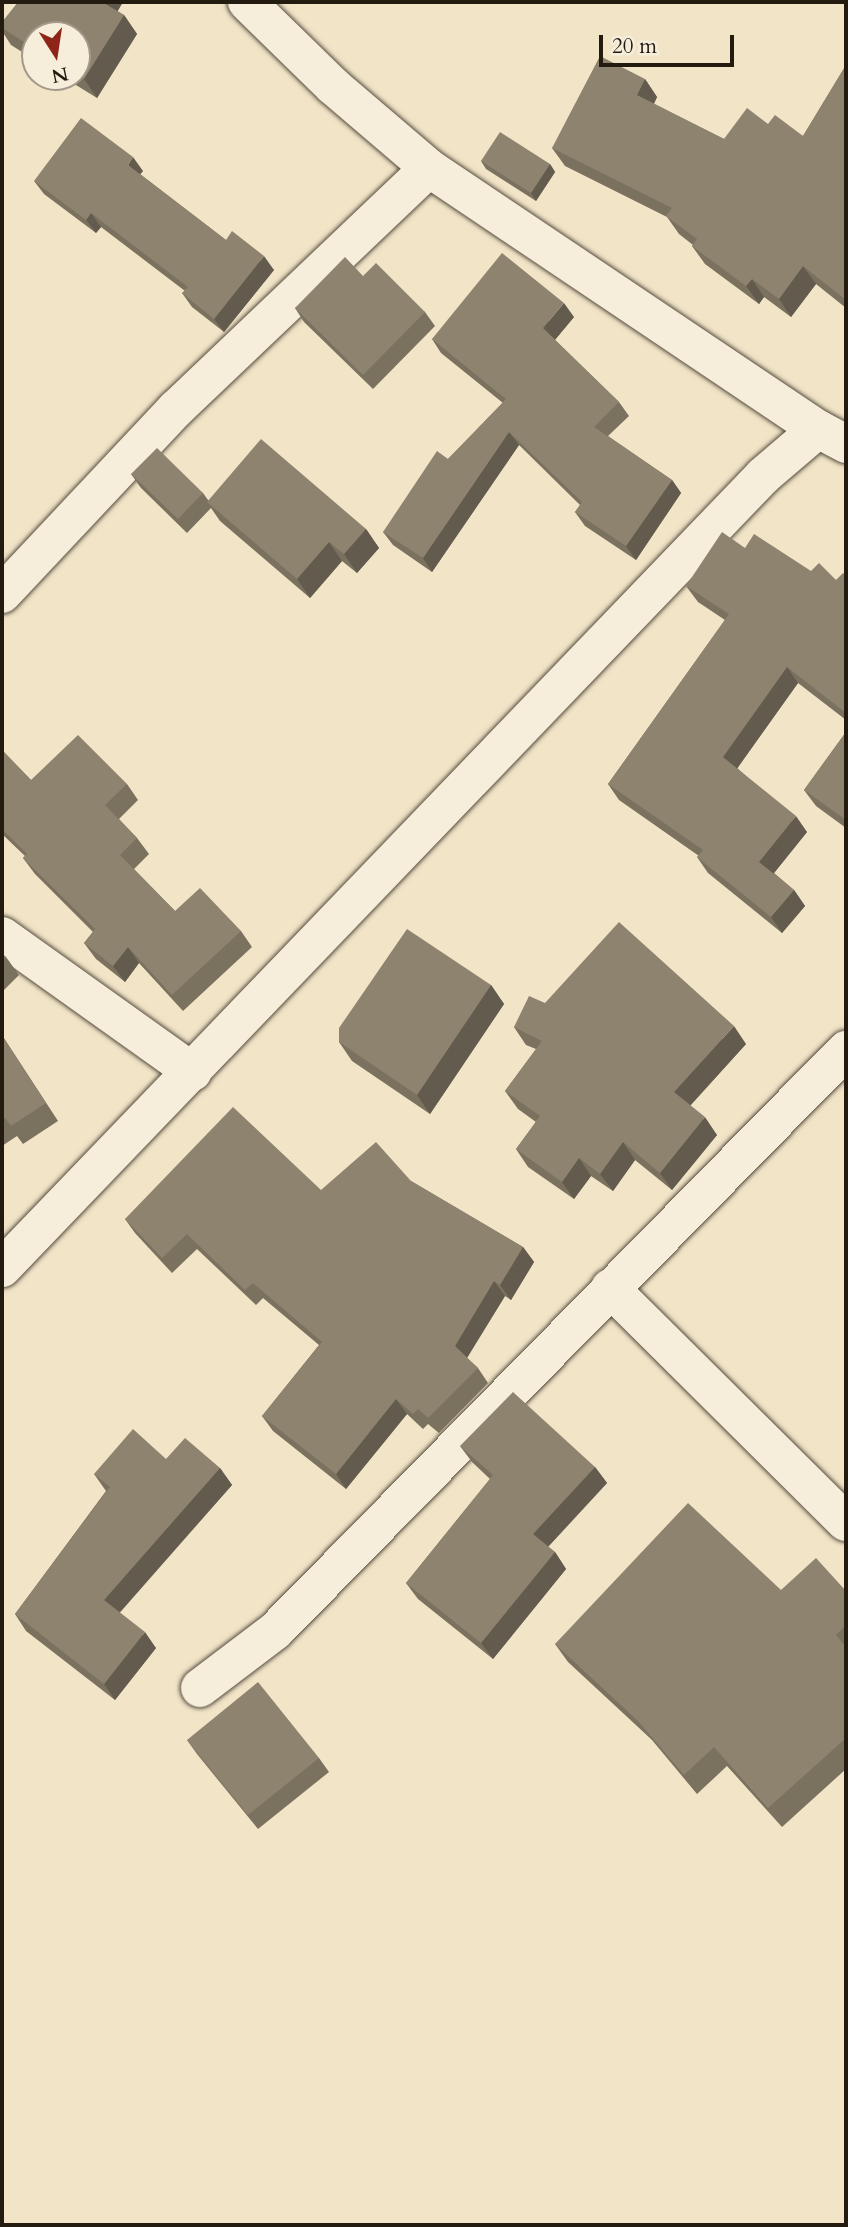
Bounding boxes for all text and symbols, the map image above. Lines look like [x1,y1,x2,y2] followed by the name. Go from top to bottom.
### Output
[21,21,91,91] north arrow
[603,21,738,65] scale bar
[612,32,657,61] text: 20 m
[49,60,71,89] text: N

